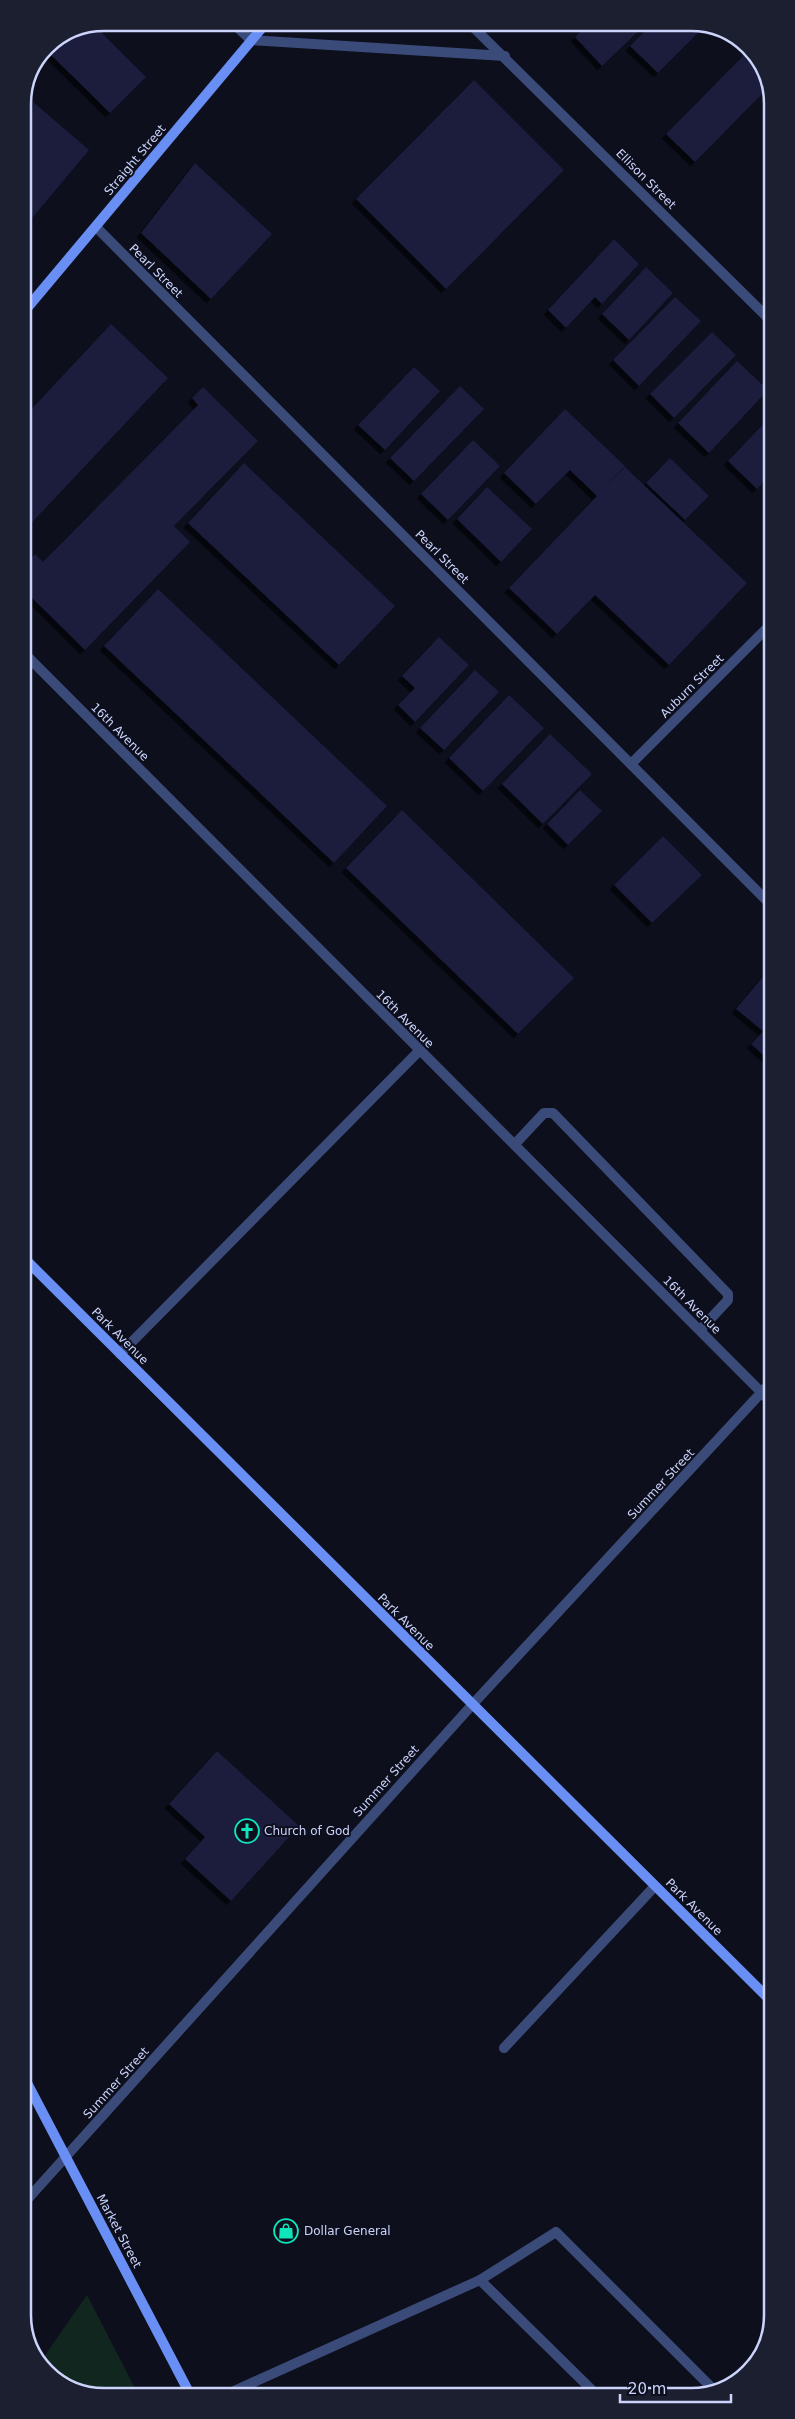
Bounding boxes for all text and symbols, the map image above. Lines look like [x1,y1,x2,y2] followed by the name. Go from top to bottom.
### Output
[101,122,169,198] street label: Straight Street
[613,146,679,212] street label: Ellison Street
[126,241,186,301] street label: Pearl Street
[412,527,472,587] street label: Pearl Street
[657,651,727,721] street label: Auburn Street
[88,700,152,764] street label: 16th Avenue
[373,987,437,1051] street label: 16th Avenue
[660,1273,724,1337] street label: 16th Avenue
[89,1305,151,1367] street label: Park Avenue
[625,1446,697,1522] street label: Summer Street
[375,1591,437,1653] street label: Park Avenue
[350,1742,422,1820] street label: Summer Street
[234,1818,260,1844] church icon: Church of God
[264,1824,350,1838] place label: Church of God
[663,1876,725,1938] street label: Park Avenue
[80,2044,152,2122] street label: Summer Street
[94,2192,144,2271] street label: Market Street
[273,2218,299,2244] shop icon: Dollar General
[304,2224,391,2238] place label: Dollar General
[620,2372,731,2404] scale bar
[628,2380,666,2398] text: 20 m

